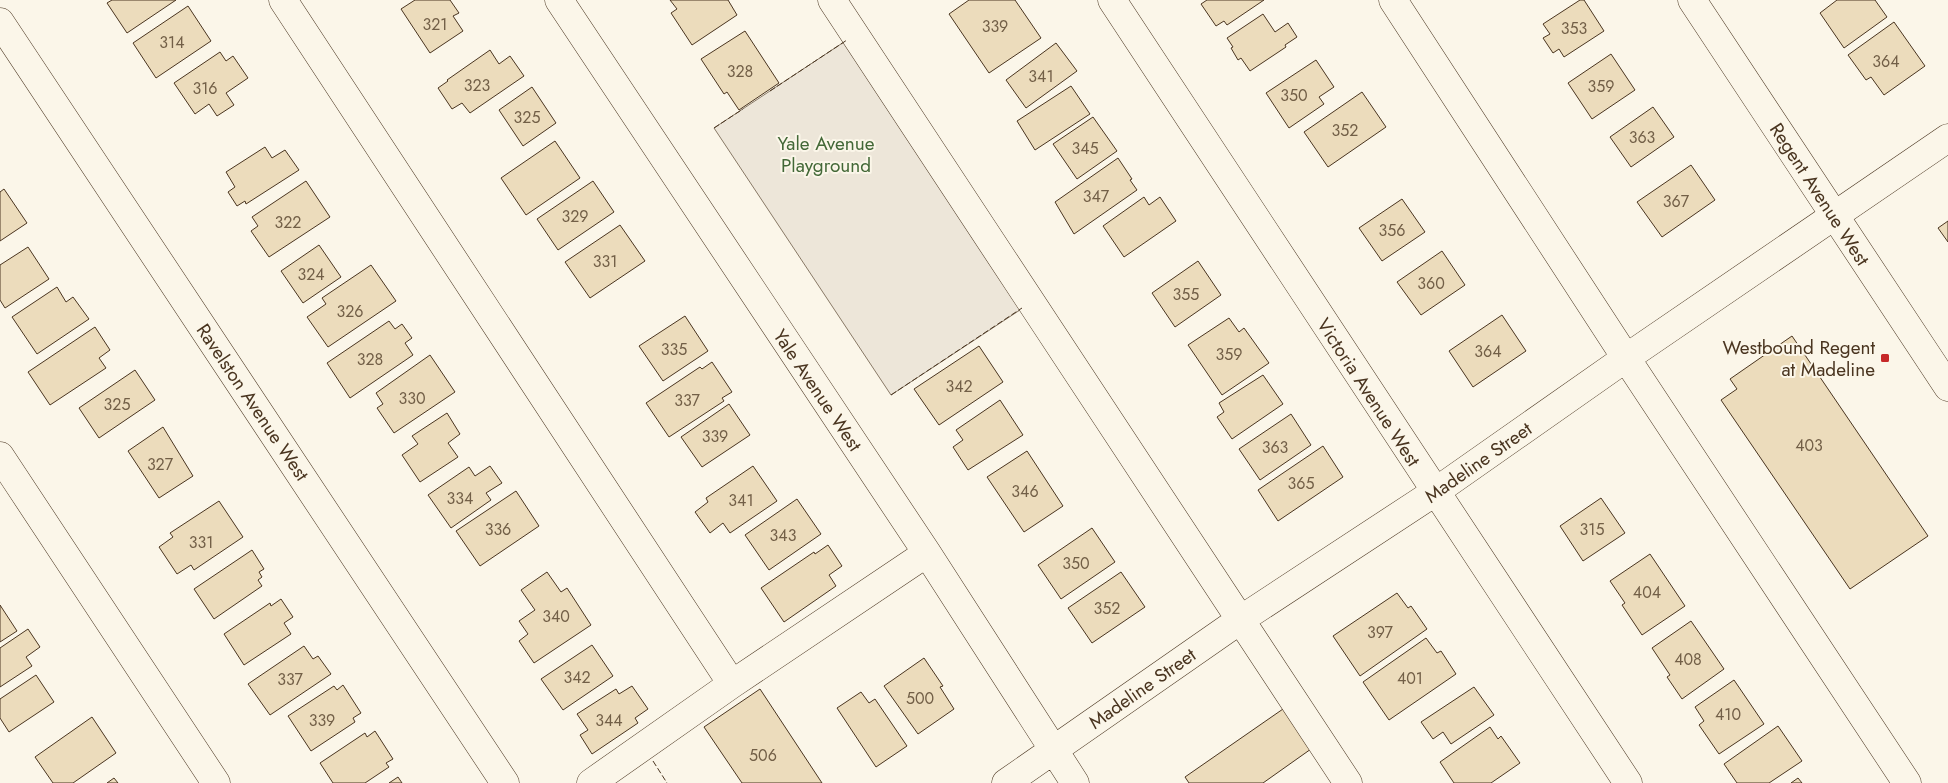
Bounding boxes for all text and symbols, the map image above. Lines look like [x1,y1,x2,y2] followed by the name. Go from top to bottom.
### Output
[422,13,448,36] house number: 321
[982,15,1008,38] house number: 339
[1561,17,1588,40] house number: 353
[159,31,185,54] house number: 314
[1872,50,1900,73] house number: 364
[727,60,753,83] house number: 328
[1028,65,1054,88] house number: 341
[464,74,491,97] house number: 323
[1588,75,1614,98] house number: 359
[192,77,218,100] house number: 316
[1280,84,1308,107] house number: 350
[514,106,540,129] house number: 325
[1763,118,1876,271] street label: Regent Avenue West
[1332,119,1358,142] house number: 352
[1629,126,1656,149] house number: 363
[778,130,875,179] park label: Yale Avenue Playground
[1071,137,1099,160] house number: 345
[1083,185,1110,208] house number: 347
[1663,190,1690,213] house number: 367
[561,205,589,228] house number: 329
[275,211,301,234] house number: 322
[1379,219,1405,242] house number: 356
[593,250,617,273] house number: 331
[297,263,325,286] house number: 324
[1417,272,1445,295] house number: 360
[1173,283,1199,306] house number: 355
[336,300,364,323] house number: 326
[1310,313,1427,472] street label: Victoria Avenue West
[190,318,316,487] street label: Ravelston Avenue West
[767,324,869,457] street label: Yale Avenue West
[1722,334,1875,383] place label: Westbound Regent at Madeline
[661,338,687,361] house number: 335
[1474,340,1502,363] house number: 364
[1216,343,1242,366] house number: 359
[357,348,383,371] house number: 328
[1879,352,1891,364] marker: Westbound Regent at Madeline
[945,375,973,398] house number: 342
[398,387,426,410] house number: 330
[674,389,700,412] house number: 337
[104,393,130,416] house number: 325
[1419,415,1538,509] street label: Madeline Street
[702,425,728,448] house number: 339
[1795,434,1823,457] house number: 403
[1262,436,1289,459] house number: 363
[147,453,174,476] house number: 327
[1288,472,1314,495] house number: 365
[1011,480,1039,503] house number: 346
[447,487,473,510] house number: 334
[728,489,754,512] house number: 341
[485,518,511,541] house number: 336
[1580,518,1604,541] house number: 315
[770,524,797,547] house number: 343
[189,531,213,554] house number: 331
[1062,552,1090,575] house number: 350
[1633,581,1661,604] house number: 404
[1094,597,1120,620] house number: 352
[542,605,570,628] house number: 340
[1367,621,1394,644] house number: 397
[1083,641,1202,735] street label: Madeline Street
[1674,648,1702,671] house number: 408
[563,666,591,689] house number: 342
[1397,667,1423,690] house number: 401
[277,668,303,691] house number: 337
[906,687,934,710] house number: 500
[1715,703,1741,726] house number: 410
[309,709,335,732] house number: 339
[595,709,623,732] house number: 344
[749,744,777,767] house number: 506

